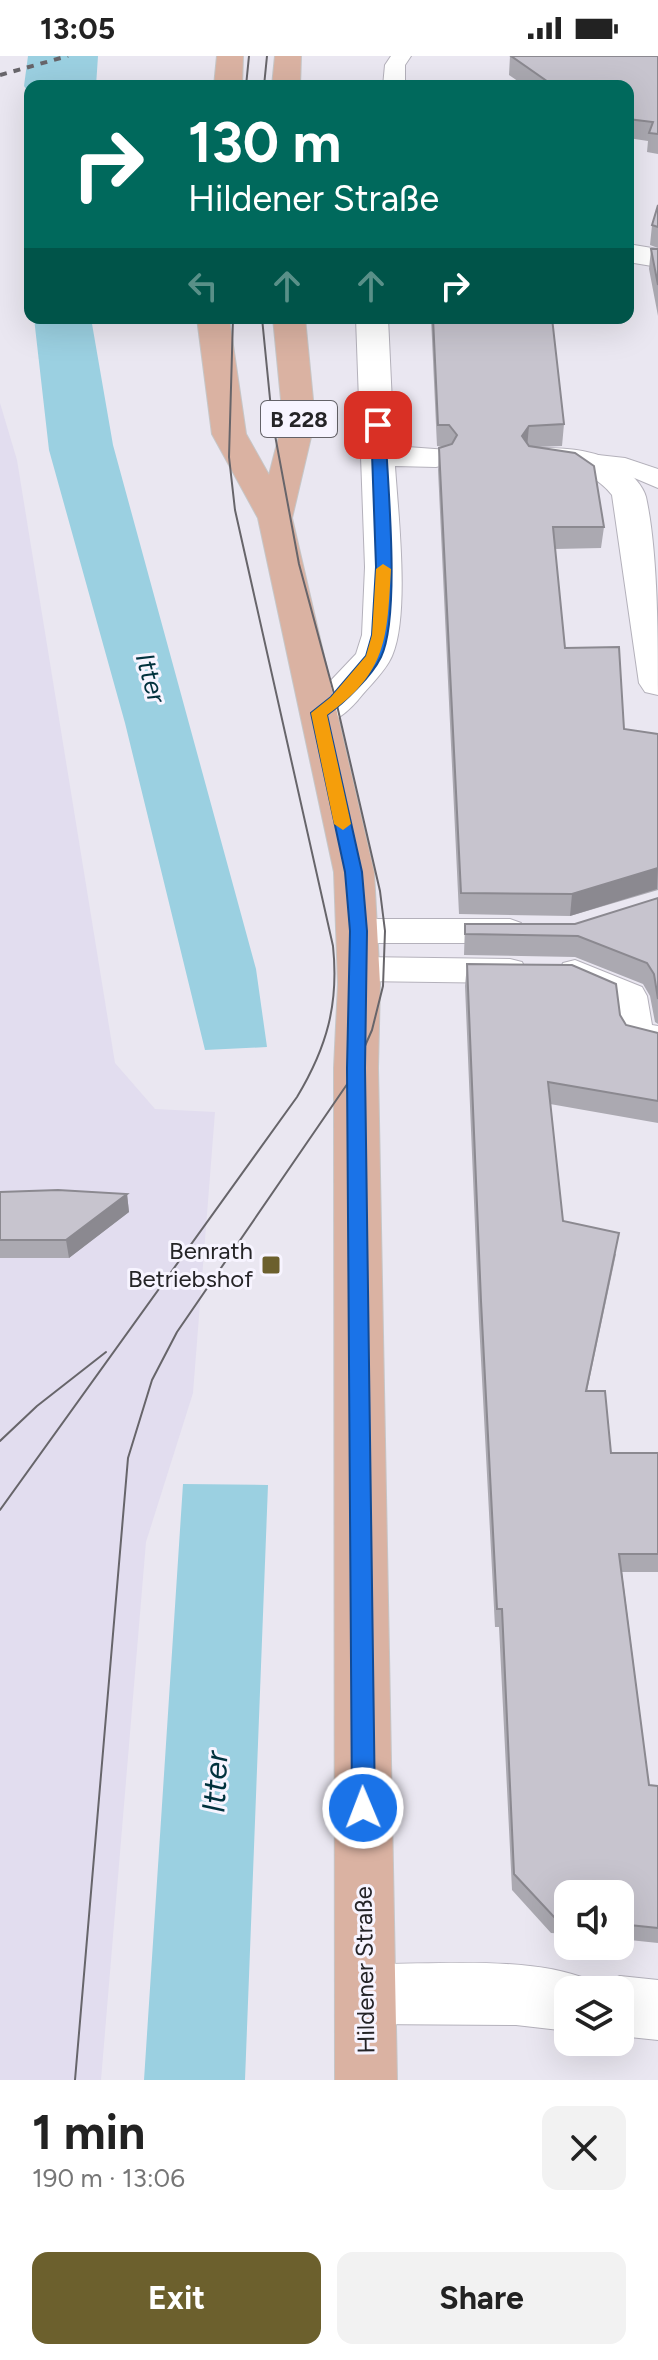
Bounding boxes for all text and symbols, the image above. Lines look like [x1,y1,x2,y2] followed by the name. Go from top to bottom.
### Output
[40,10,115,47] text: 13:05
[188,109,341,176] text: 130 m
[56,112,160,216] icon: right
[188,177,439,220] text: Hildener Straße
[181,264,225,308] icon: left
[265,264,309,308] icon: ahead
[349,264,393,308] icon: ahead
[433,264,477,308] icon: right
[344,391,412,459] pin
[261,401,337,437] road number: B 228
[356,403,400,447] icon: arrive
[129,649,174,708] water label: Itter
[128,1236,253,1293] place label: Benrath Betriebshof
[260,1254,282,1276] marker: Benrath Betriebshof
[194,1749,236,1814] water label: Itter
[321,1766,405,1850] position arrow
[554,1880,634,2056] map controls
[554,1880,634,1960] button: sound
[349,1886,380,2054] street label: Hildener Straße
[554,1976,634,2056] button: layers
[32,2103,145,2161] text: 1 min
[542,2106,626,2190] button: close
[32,2162,185,2194] text: 190 m · 13:06
[32,2252,321,2344] button: Exit
[337,2252,626,2344] button: Share

